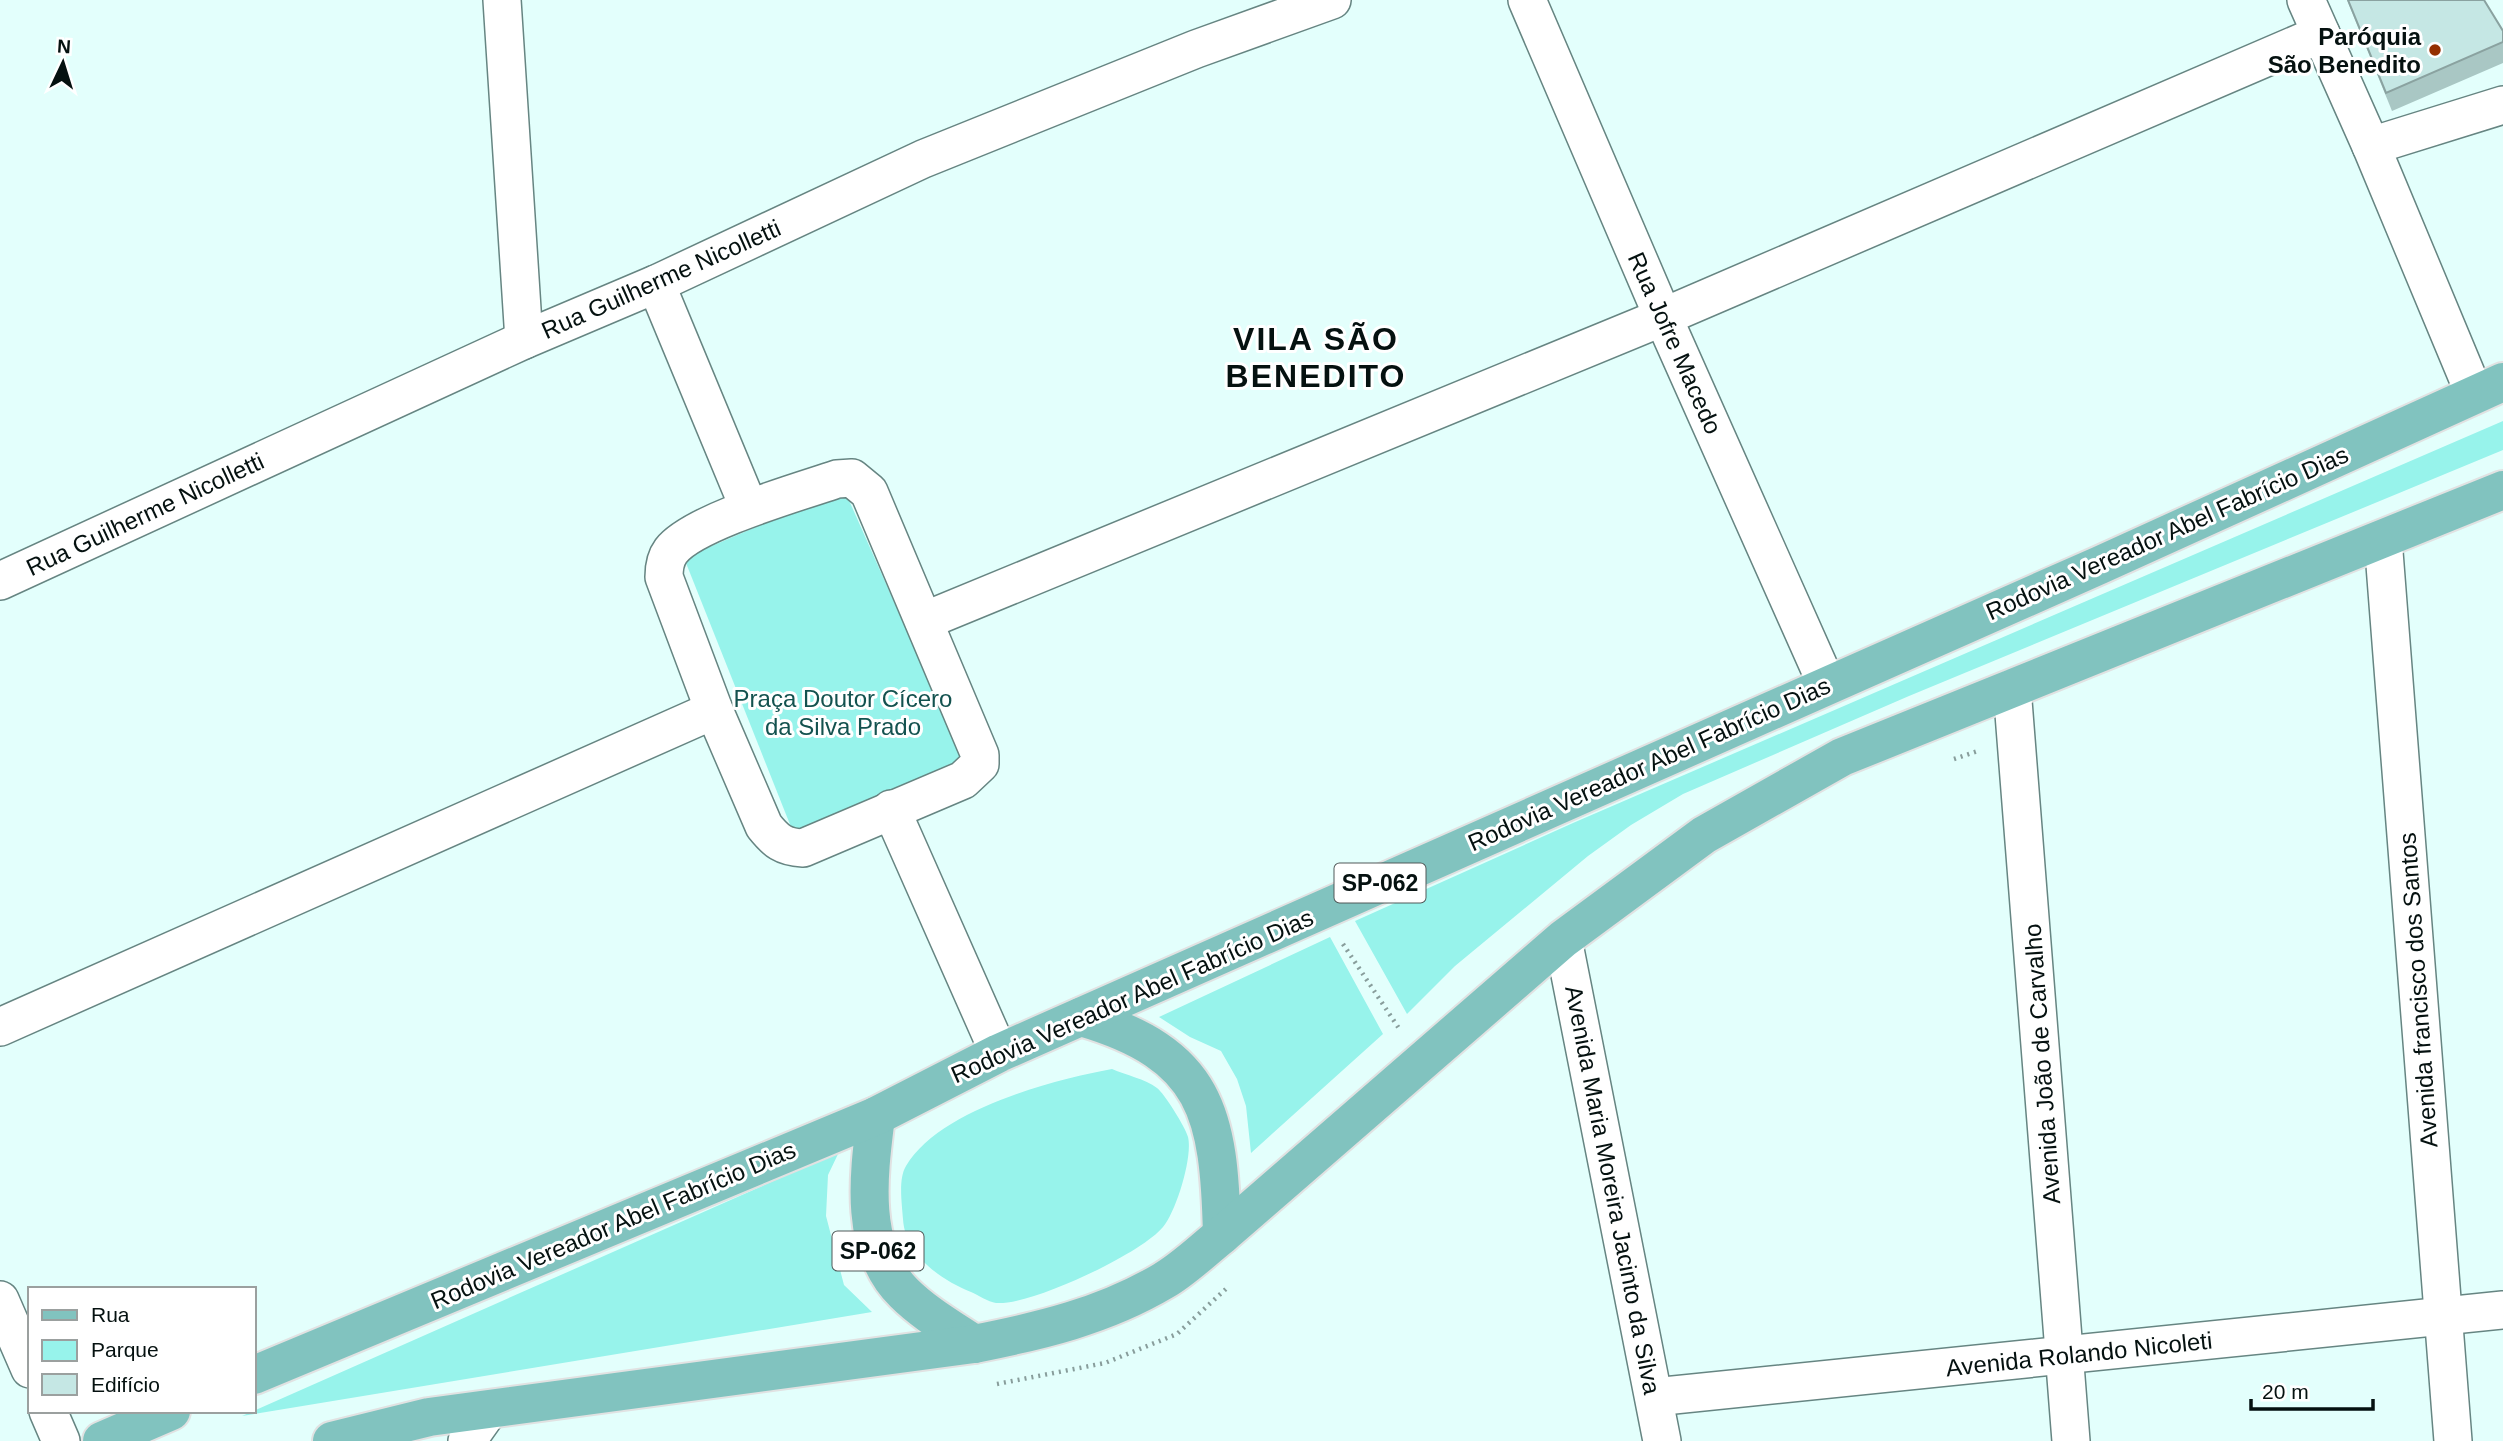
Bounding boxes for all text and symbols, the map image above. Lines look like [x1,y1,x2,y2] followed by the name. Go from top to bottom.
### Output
[2268,23,2422,78] place label: Paróquia São Benedito
[28,28,98,98] north arrow
[57,36,72,57] text: N
[2427,42,2443,58] marker: Paróquia São Benedito
[537,214,785,344] street label: Rua Guilherme Nicolletti
[1623,248,1727,438] street label: Rua Jofre Macedo
[1226,321,1406,394] district label: VILA SÃO BENEDITO
[1982,441,2352,625] street label: Rodovia Vereador Abel Fabrício Dias
[22,447,268,581] street label: Rua Guilherme Nicolletti
[1464,672,1834,856] street label: Rodovia Vereador Abel Fabrício Dias
[734,685,952,740] park label: Praça Doutor Cícero da Silva Prado
[2394,832,2442,1148] street label: Avenida francisco dos Santos
[1334,863,1426,902] road number: SP-062
[947,904,1317,1088] street label: Rodovia Vereador Abel Fabrício Dias
[2019,923,2065,1205] street label: Avenida João de Carvalho
[1560,983,1666,1397] street label: Avenida Maria Moreira Jacinto da Silva
[427,1136,799,1314] street label: Rodovia Vereador Abel Fabrício Dias
[832,1232,924,1270] road number: SP-062
[28,1287,256,1413] legend
[91,1303,130,1326] text: Rua
[1944,1327,2214,1381] street label: Avenida Rolando Nicoleti
[91,1338,159,1361] text: Parque
[2251,1368,2374,1412] scale bar
[91,1373,160,1396] text: Edifício
[2262,1380,2309,1403] text: 20 m

